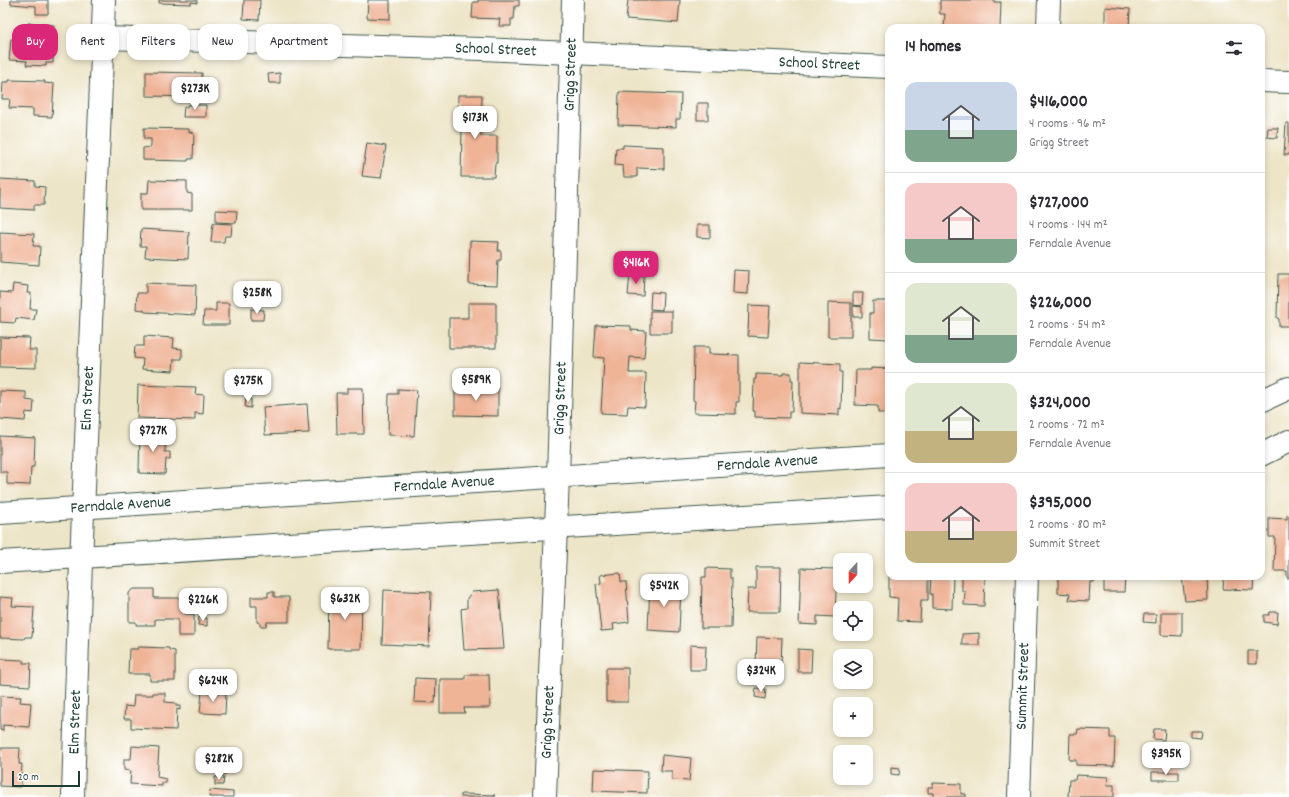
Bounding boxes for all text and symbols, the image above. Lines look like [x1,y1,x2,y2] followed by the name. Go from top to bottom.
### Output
[12,24,58,60] chip: Buy
[66,24,119,60] chip: Rent
[127,24,190,60] chip: Filters
[198,24,248,60] chip: New
[256,24,342,60] chip: Apartment
[905,36,961,60] text: 14 homes
[455,37,537,63] street label: School Street
[558,37,583,112] street label: Grigg Street
[1223,37,1245,59] icon: filters
[778,51,861,77] street label: School Street
[167,77,223,111] pin: $273K
[180,80,210,99] text: $273K
[1029,91,1088,115] text: $416,000
[937,98,985,146] icon: home
[447,106,503,140] pin: $173K
[462,109,488,128] text: $173K
[1029,115,1106,134] text: 4 rooms · 96 m²
[1029,134,1089,153] text: Grigg Street
[1029,192,1089,216] text: $727,000
[937,199,985,247] icon: home
[1029,216,1107,235] text: 4 rooms · 144 m²
[1029,235,1111,254] text: Ferndale Avenue
[608,251,664,285] pin: $416K
[622,254,650,273] text: $416K
[229,281,285,315] pin: $258K
[242,284,272,303] text: $258K
[1029,292,1092,316] text: $226,000
[937,299,985,347] icon: home
[1029,316,1105,335] text: 2 rooms · 54 m²
[1029,335,1111,354] text: Ferndale Avenue
[548,361,573,435] street label: Grigg Street
[75,365,101,431] street label: Elm Street
[448,368,504,402] pin: $589K
[220,369,276,403] pin: $275K
[461,371,491,390] text: $589K
[233,372,263,391] text: $275K
[1029,392,1091,416] text: $324,000
[937,399,985,447] icon: home
[1029,416,1105,435] text: 2 rooms · 72 m²
[125,419,181,453] pin: $727K
[139,422,167,441] text: $727K
[1029,435,1111,454] text: Ferndale Avenue
[716,448,818,478] street label: Ferndale Avenue
[393,469,495,499] street label: Ferndale Avenue
[70,490,172,520] street label: Ferndale Avenue
[1029,492,1092,516] text: $395,000
[937,499,985,547] icon: home
[1029,516,1106,535] text: 2 rooms · 80 m²
[1029,535,1100,554] text: Summit Street
[833,553,873,593] north arrow
[833,553,873,785] map controls
[636,574,692,608] pin: $542K
[649,577,679,596] text: $542K
[317,587,373,621] pin: $632K
[175,588,231,622] pin: $226K
[330,590,360,609] text: $632K
[188,591,218,610] text: $226K
[833,601,873,641] button: locate
[1010,642,1036,730] street label: Summit Street
[833,649,873,689] button: layers
[733,659,789,693] pin: $324K
[746,662,776,681] text: $324K
[185,669,241,703] pin: $624K
[198,672,228,691] text: $624K
[535,685,561,759] street label: Grigg Street
[63,689,88,755] street label: Elm Street
[833,697,873,737] button: +
[1138,742,1194,776] pin: $395K
[833,745,873,785] button: −
[1151,745,1181,764] text: $395K
[191,747,247,781] pin: $282K
[204,750,234,769] text: $282K
[12,769,80,788] scale bar
[18,770,39,786] text: 20 m

